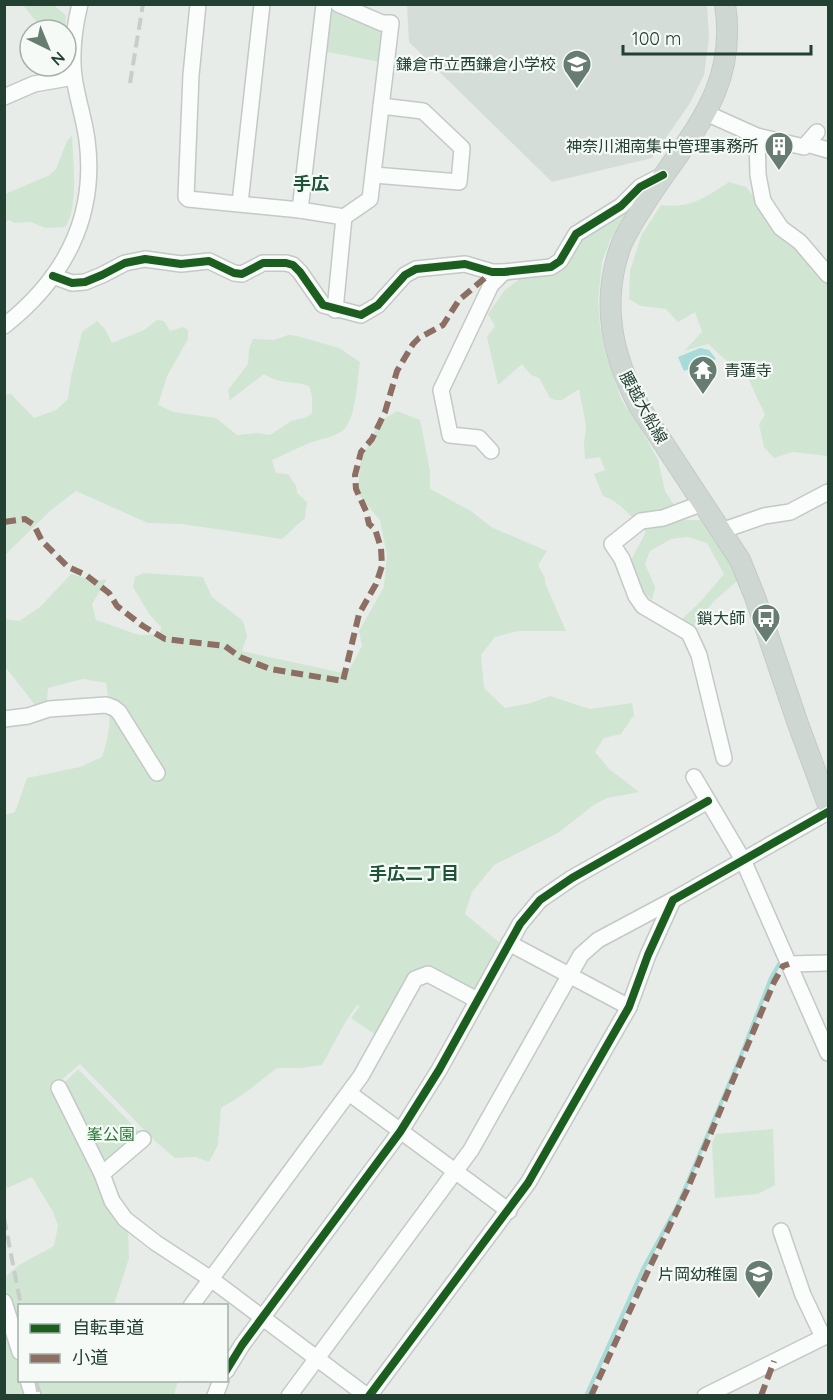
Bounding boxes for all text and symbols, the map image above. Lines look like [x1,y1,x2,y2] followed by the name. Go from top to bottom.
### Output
[18,18,78,78] north arrow
[623,18,810,56] scale bar
[632,27,681,50] text: 100 m
[47,48,69,70] text: N
[561,48,593,90] school or university icon: 鎌倉市立西鎌倉小学校
[396,54,556,74] place label: 鎌倉市立西鎌倉小学校
[763,130,795,172] building icon: 神奈川湘南集中管理事務所
[566,136,758,156] place label: 神奈川湘南集中管理事務所
[293,172,329,195] district label: 手広
[687,354,719,396] temple icon: 青蓮寺
[724,360,772,380] place label: 青蓮寺
[616,367,672,447] street label: 腰越大船線
[750,602,782,644] bus stop icon: 鎖大師
[697,608,745,628] place label: 鎖大師
[369,862,459,885] district label: 手広二丁目
[87,1124,135,1144] park label: 峯公園
[743,1258,775,1300] school or university icon: 片岡幼稚園
[658,1264,738,1284] place label: 片岡幼稚園
[18,1304,228,1382] legend
[72,1316,144,1339] text: 自転車道
[72,1346,108,1369] text: 小道

